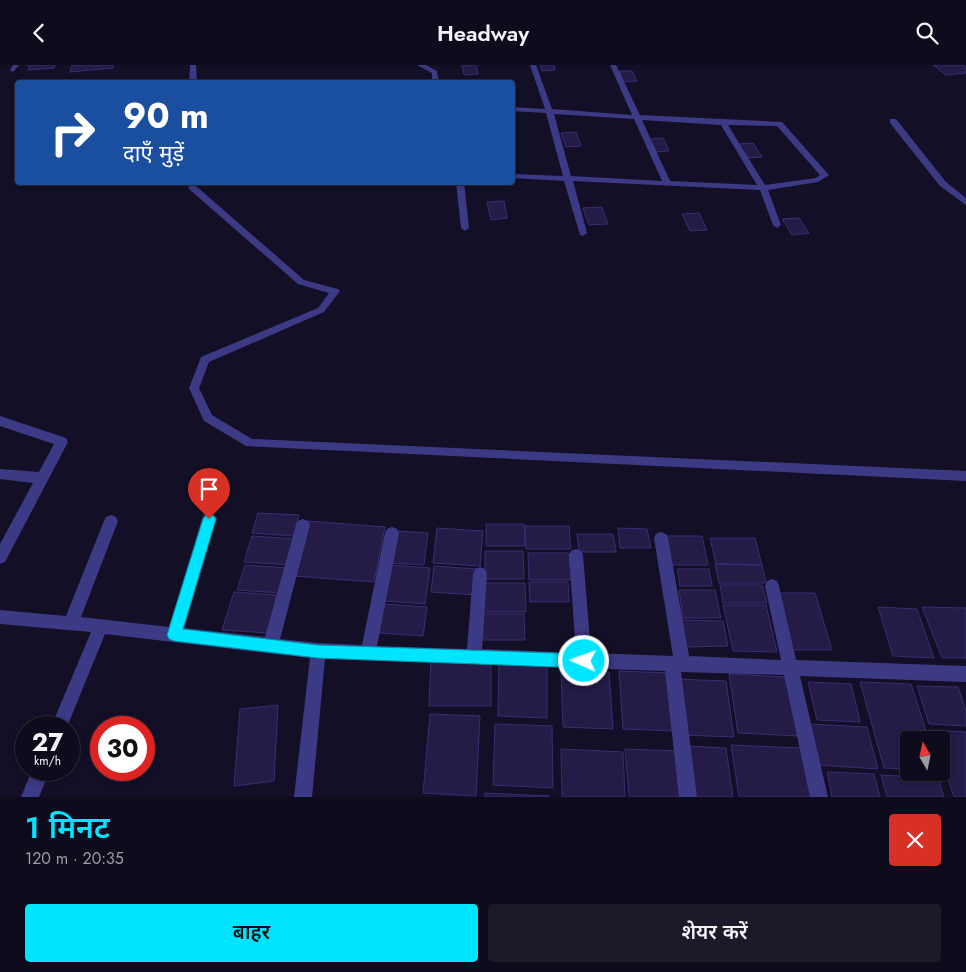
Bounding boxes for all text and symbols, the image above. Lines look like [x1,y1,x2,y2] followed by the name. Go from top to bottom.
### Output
[437,17,529,49] text: Headway
[25,19,53,47] icon: back
[913,19,941,47] icon: search
[123,91,209,141] text: 90 m
[40,100,105,165] icon: right
[123,137,184,169] text: दाएँ मुड़ें
[188,468,230,519] pin
[195,475,223,503] icon: arrive
[557,634,609,686] position arrow
[90,716,155,781] speed limit sign: 30
[32,724,63,760] text: 27
[900,731,950,781] north arrow
[900,731,950,781] map controls
[34,752,61,770] text: km/h
[25,806,110,849] text: 1 मिनट
[889,814,941,866] button: close
[25,847,124,870] text: 120 m · 20:35
[25,904,478,962] button: बाहर
[488,904,941,962] button: शेयर करें

